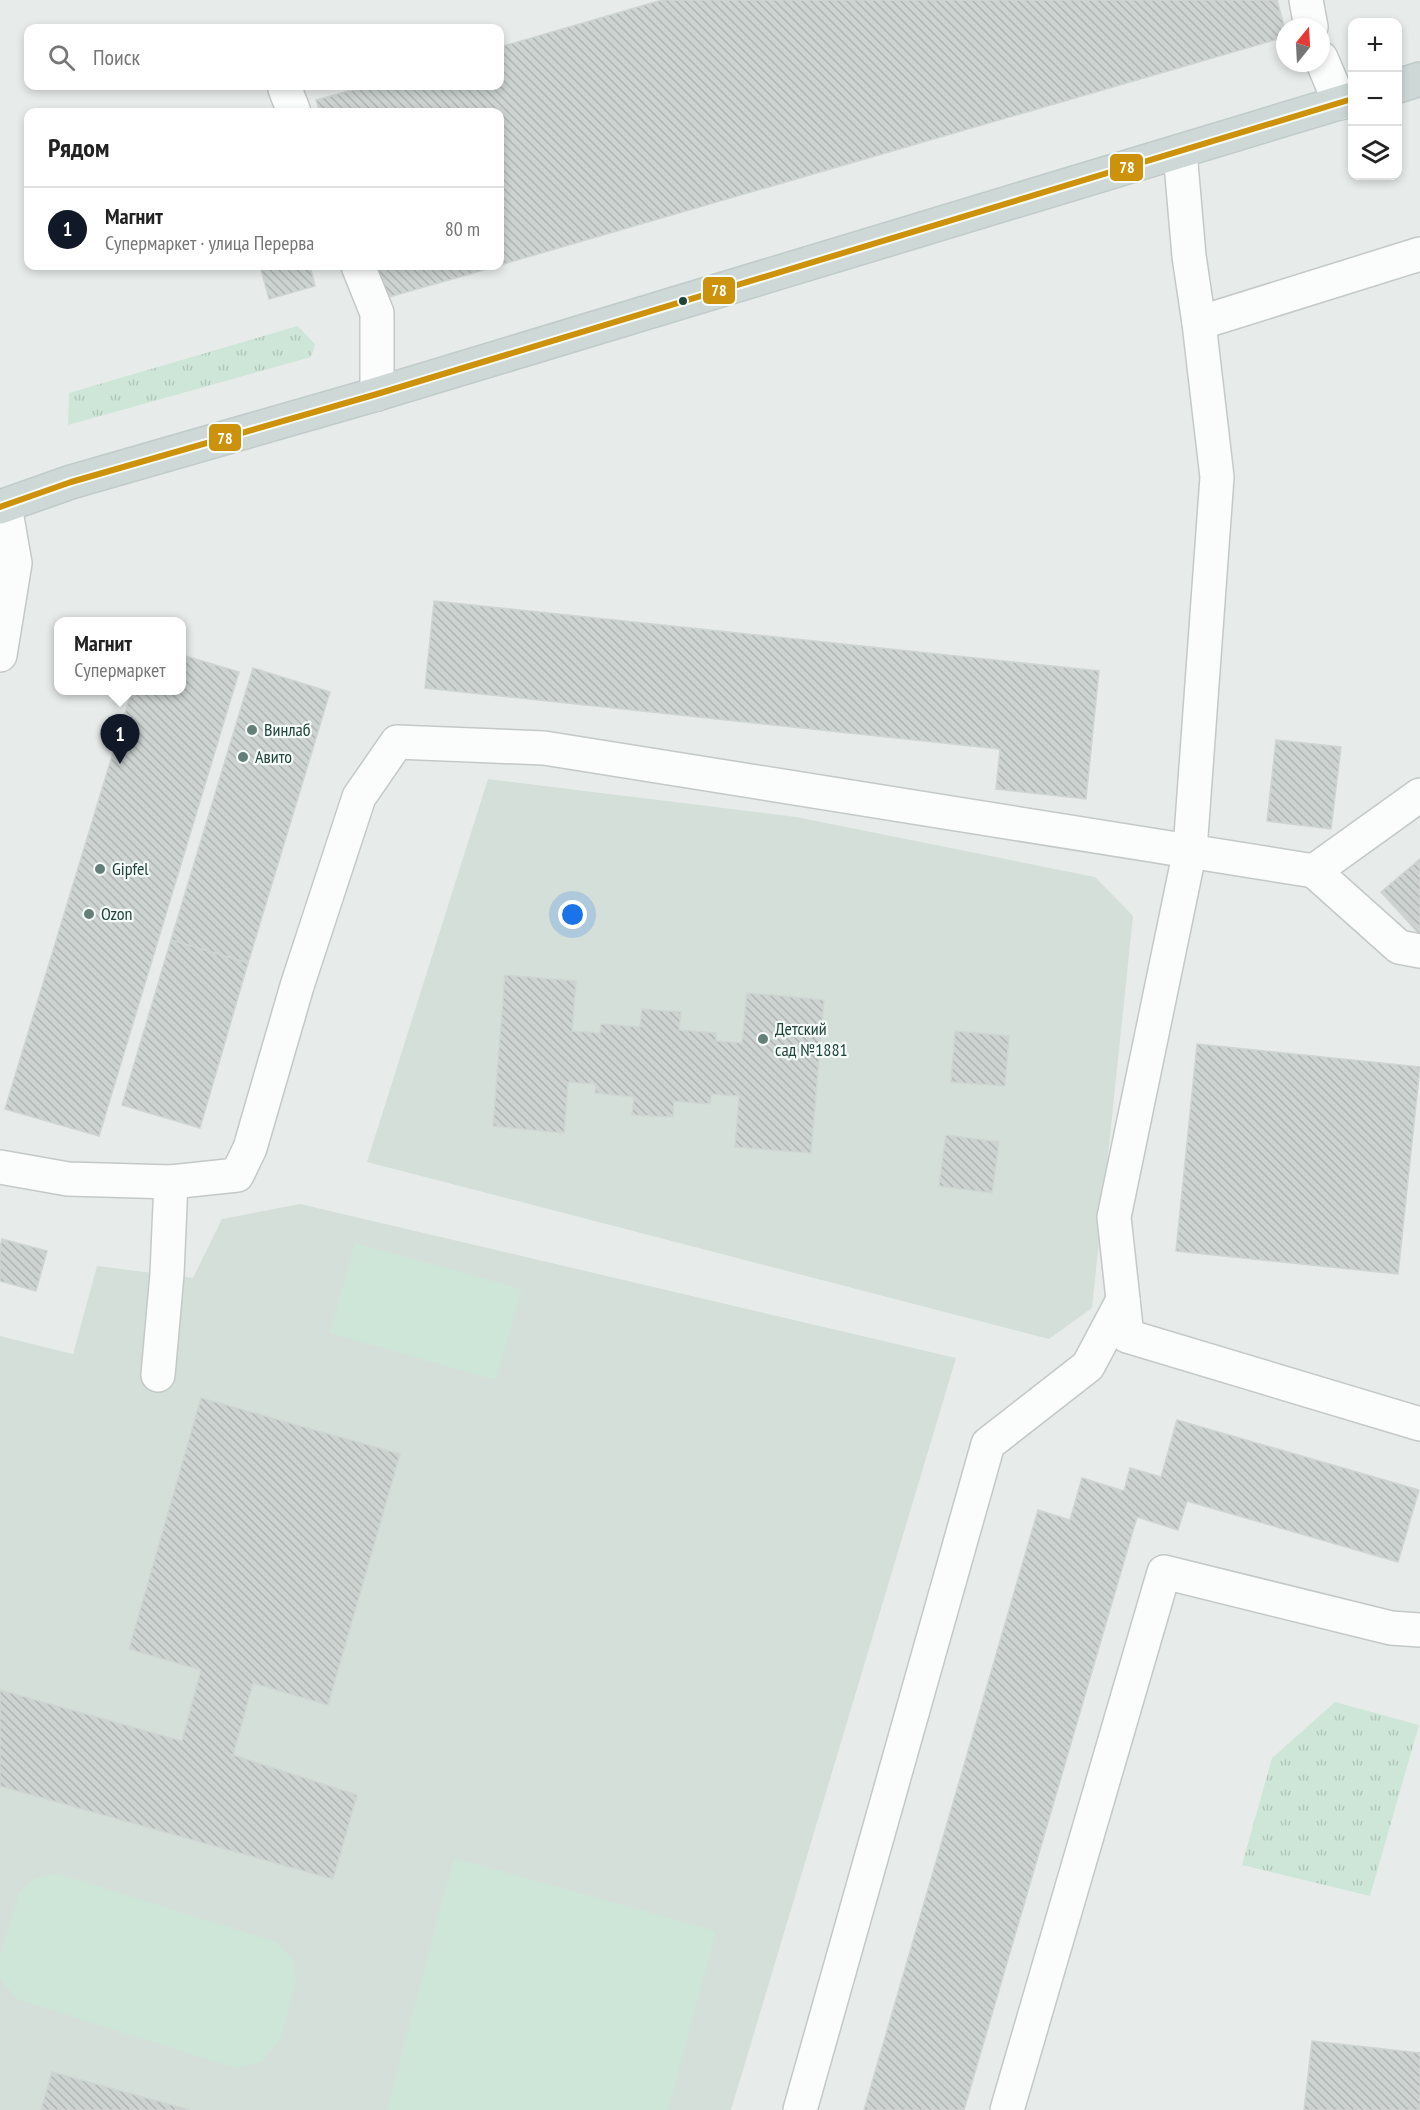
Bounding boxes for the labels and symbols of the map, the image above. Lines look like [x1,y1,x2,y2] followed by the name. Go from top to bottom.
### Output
[1276,18,1330,72] north arrow
[1109,153,1144,182] line badge: 78
[1119,157,1135,177] text: 78
[702,276,736,305] line badge: 78
[711,280,727,300] text: 78
[677,295,689,307] unlabelled marker
[208,423,242,452] line badge: 78
[217,428,233,448] text: 78
[100,714,140,764] pin: 1
[264,718,311,741] place label: Винлаб
[245,723,259,737] marker: Винлаб
[255,745,292,768] place label: Авито
[236,750,250,764] marker: Авито
[112,857,149,880] place label: Gipfel
[93,862,107,876] marker: Gipfel
[558,900,587,929] your location
[101,902,133,925] place label: Ozon
[82,907,96,921] marker: Ozon
[775,1017,848,1061] place label: Детский сад №1881
[756,1032,770,1046] marker: Детский сад №1881

